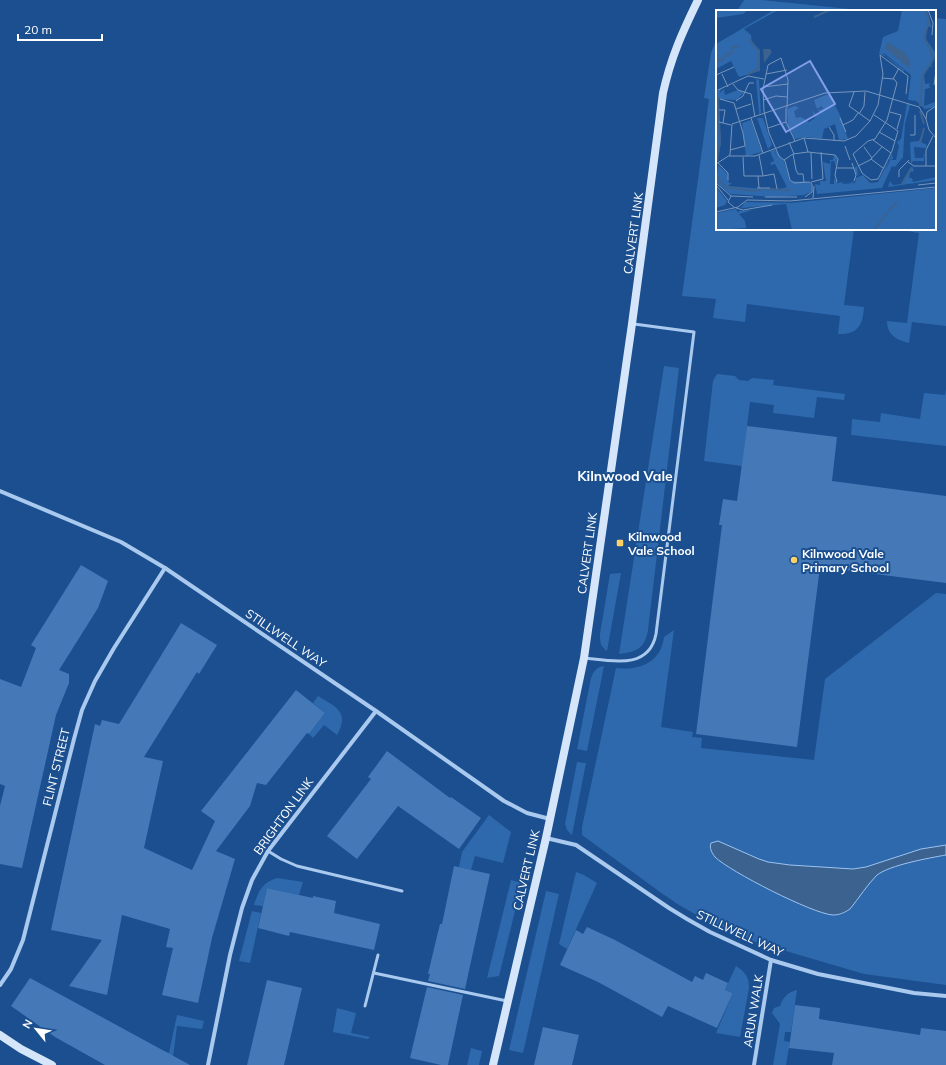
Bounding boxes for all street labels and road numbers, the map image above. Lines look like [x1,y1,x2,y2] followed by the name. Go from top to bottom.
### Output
[620,191,646,275] street label: CALVERT LINK
[574,511,600,595] street label: CALVERT LINK
[243,605,330,671] street label: STILLWELL WAY
[39,726,73,808] street label: FLINT STREET
[250,774,316,858] street label: BRIGHTON LINK
[509,828,543,912] street label: CALVERT LINK
[694,906,787,960] street label: STILLWELL WAY
[740,973,766,1049] street label: ARUN WALK

